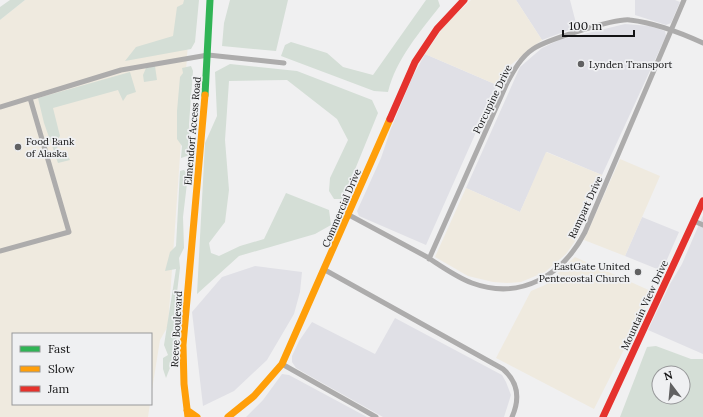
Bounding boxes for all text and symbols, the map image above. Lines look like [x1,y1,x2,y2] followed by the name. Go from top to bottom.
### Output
[563,12,634,38] scale bar
[569,18,602,33] text: 100 m
[589,58,673,71] place label: Lynden Transport
[576,59,586,69] marker: Lynden Transport
[470,62,515,136] street label: Porcupine Drive
[181,76,204,186] street label: Elmendorf Access Road
[26,135,75,160] place label: Food Bank of Alaska
[13,142,23,152] marker: Food Bank of Alaska
[319,166,364,249] street label: Commercial Drive
[565,173,606,241] street label: Rampart Drive
[618,258,671,352] street label: Mountain View Drive
[539,260,630,285] place label: EastGate United Pentecostal Church
[633,267,643,277] marker: EastGate United Pentecostal Church
[168,290,185,368] street label: Reeve Boulevard
[12,333,152,405] legend
[48,341,71,356] text: Fast
[48,361,75,376] text: Slow
[651,365,691,405] north arrow
[662,367,675,383] text: N
[47,381,69,396] text: Jam

